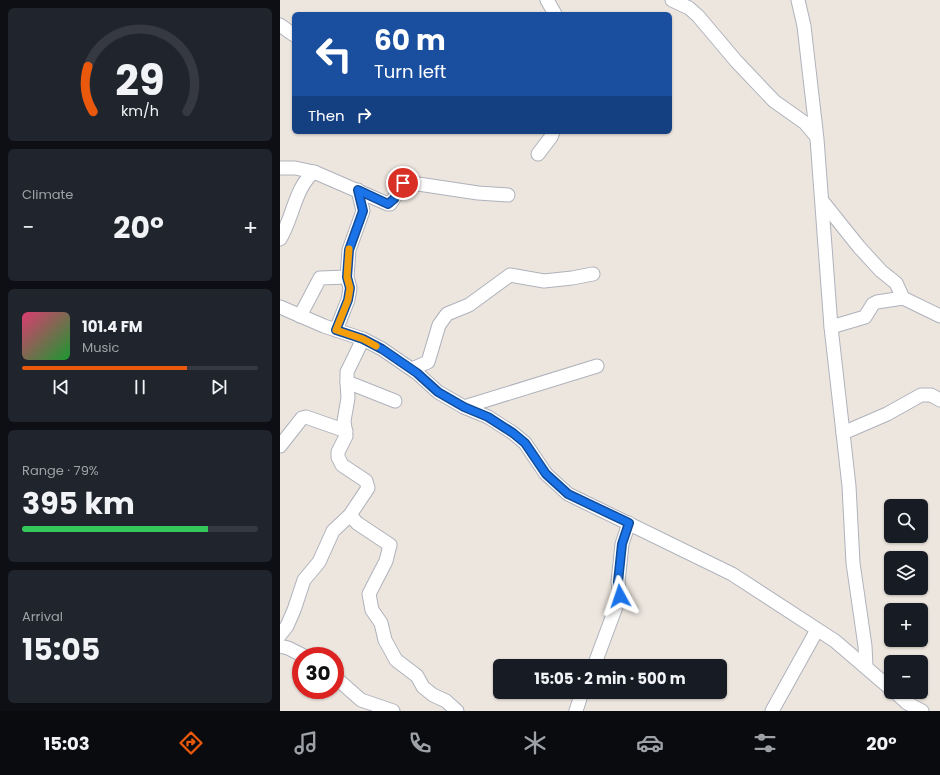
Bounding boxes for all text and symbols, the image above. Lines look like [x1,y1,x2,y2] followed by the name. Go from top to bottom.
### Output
[374,21,446,60] text: 60 m
[308,28,360,80] icon: left
[115,51,165,110] text: 29
[374,59,446,84] text: Turn left
[121,101,159,121] text: km/h
[353,104,375,126] icon: right
[308,105,345,126] text: Then
[386,166,420,200] pin
[392,172,414,194] icon: arrive
[22,185,73,204] text: Climate
[113,206,164,249] text: 20°
[22,212,34,243] text: −
[243,212,258,243] text: +
[82,316,143,337] text: 101.4 FM
[82,338,119,357] text: Music
[50,376,72,398] icon: previous
[129,376,151,398] icon: pause
[208,376,230,398] icon: next
[22,461,99,480] text: Range · 79%
[22,482,135,525] text: 395 km
[884,499,928,699] map controls
[884,499,928,543] button: search
[884,551,928,595] button: layers
[599,575,641,617] position arrow
[884,603,928,647] button: +
[22,607,63,626] text: Arrival
[22,628,100,671] text: 15:05
[292,647,344,699] speed limit sign: 30
[884,655,928,699] button: −
[534,668,686,689] text: 15:05 · 2 min · 500 m
[177,729,205,757] icon: directions
[292,729,320,757] icon: music
[406,729,434,757] icon: phone
[521,729,549,757] icon: climate
[636,729,664,757] icon: car
[751,729,779,757] icon: filters
[43,731,90,756] text: 15:03
[866,731,896,756] text: 20°

